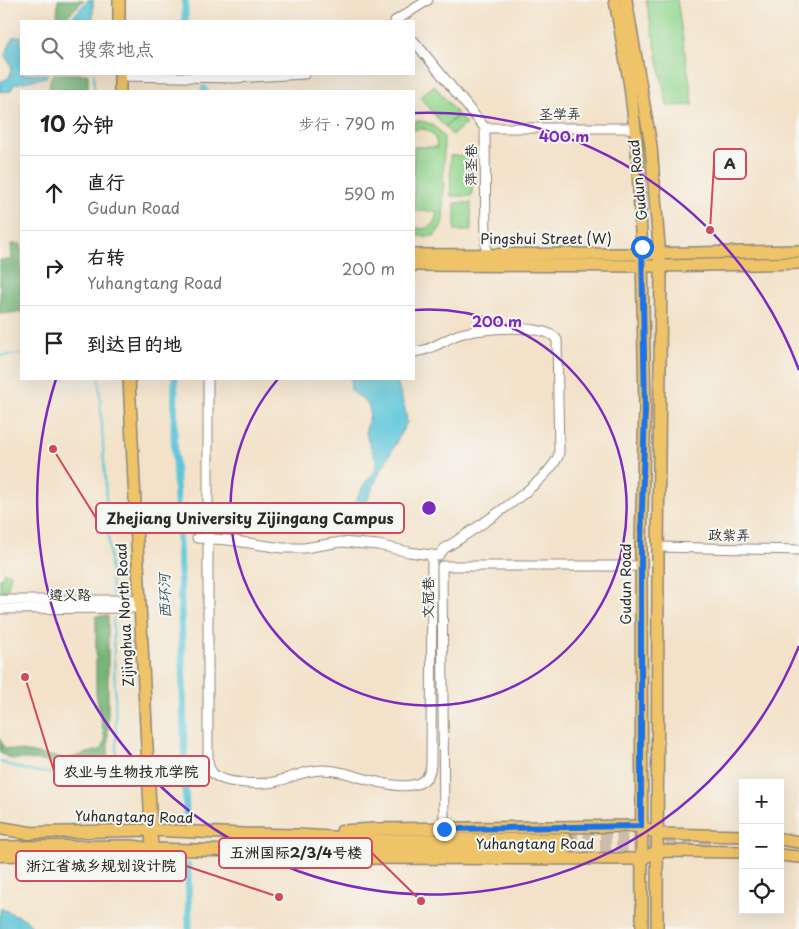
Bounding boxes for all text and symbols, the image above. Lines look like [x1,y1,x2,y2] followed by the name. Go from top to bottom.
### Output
[20,20,415,75] search box
[38,34,66,62] icon: search
[78,34,154,62] text: 搜索地点
[539,103,581,124] street label: 圣学弄
[40,107,114,139] text: 10 分钟
[299,111,395,135] text: 步行 · 790 m
[539,124,589,147] text: 400 m
[623,138,652,222] street label: Gudun Road
[460,143,481,186] street label: 萍圣巷
[714,149,746,179] callout: A
[724,151,736,174] text: A
[87,167,125,195] text: 直行
[40,179,68,207] icon: ahead
[343,181,395,205] text: 590 m
[87,195,180,219] text: Gudun Road
[480,228,612,249] street label: Pingshui Street (W)
[631,236,654,259] route start
[87,242,125,270] text: 右转
[40,254,68,282] icon: right
[342,256,395,280] text: 200 m
[87,270,222,294] text: Yuhangtang Road
[472,309,522,332] text: 200 m
[40,329,68,357] icon: arrive
[87,329,182,357] text: 到达目的地
[420,499,438,517] centre of rings
[96,503,404,533] callout: Zhejiang University Zijingang Campus
[106,506,394,529] text: Zhejiang University Zijingang Campus
[708,524,750,545] street label: 政紫弄
[110,542,139,688] street label: Zijinghua North Road
[615,543,636,625] street label: Gudun Road
[151,570,176,619] water label: 西环河
[417,576,438,619] street label: 文冠巷
[49,584,91,605] street label: 遵义路
[54,756,209,786] callout: 农业与生物技术学院
[63,759,199,782] text: 农业与生物技术学院
[739,779,784,914] map controls
[739,779,784,824] button: +
[75,805,193,828] street label: Yuhangtang Road
[433,818,456,841] route end
[739,824,784,869] button: −
[476,833,594,854] street label: Yuhangtang Road
[219,838,372,868] callout: 五洲国际2/3/4号楼
[230,840,362,863] text: 五洲国际2/3/4号楼
[16,851,186,881] callout: 浙江省城乡规划设计院
[26,853,176,876] text: 浙江省城乡规划设计院
[739,869,784,914] button: locate

